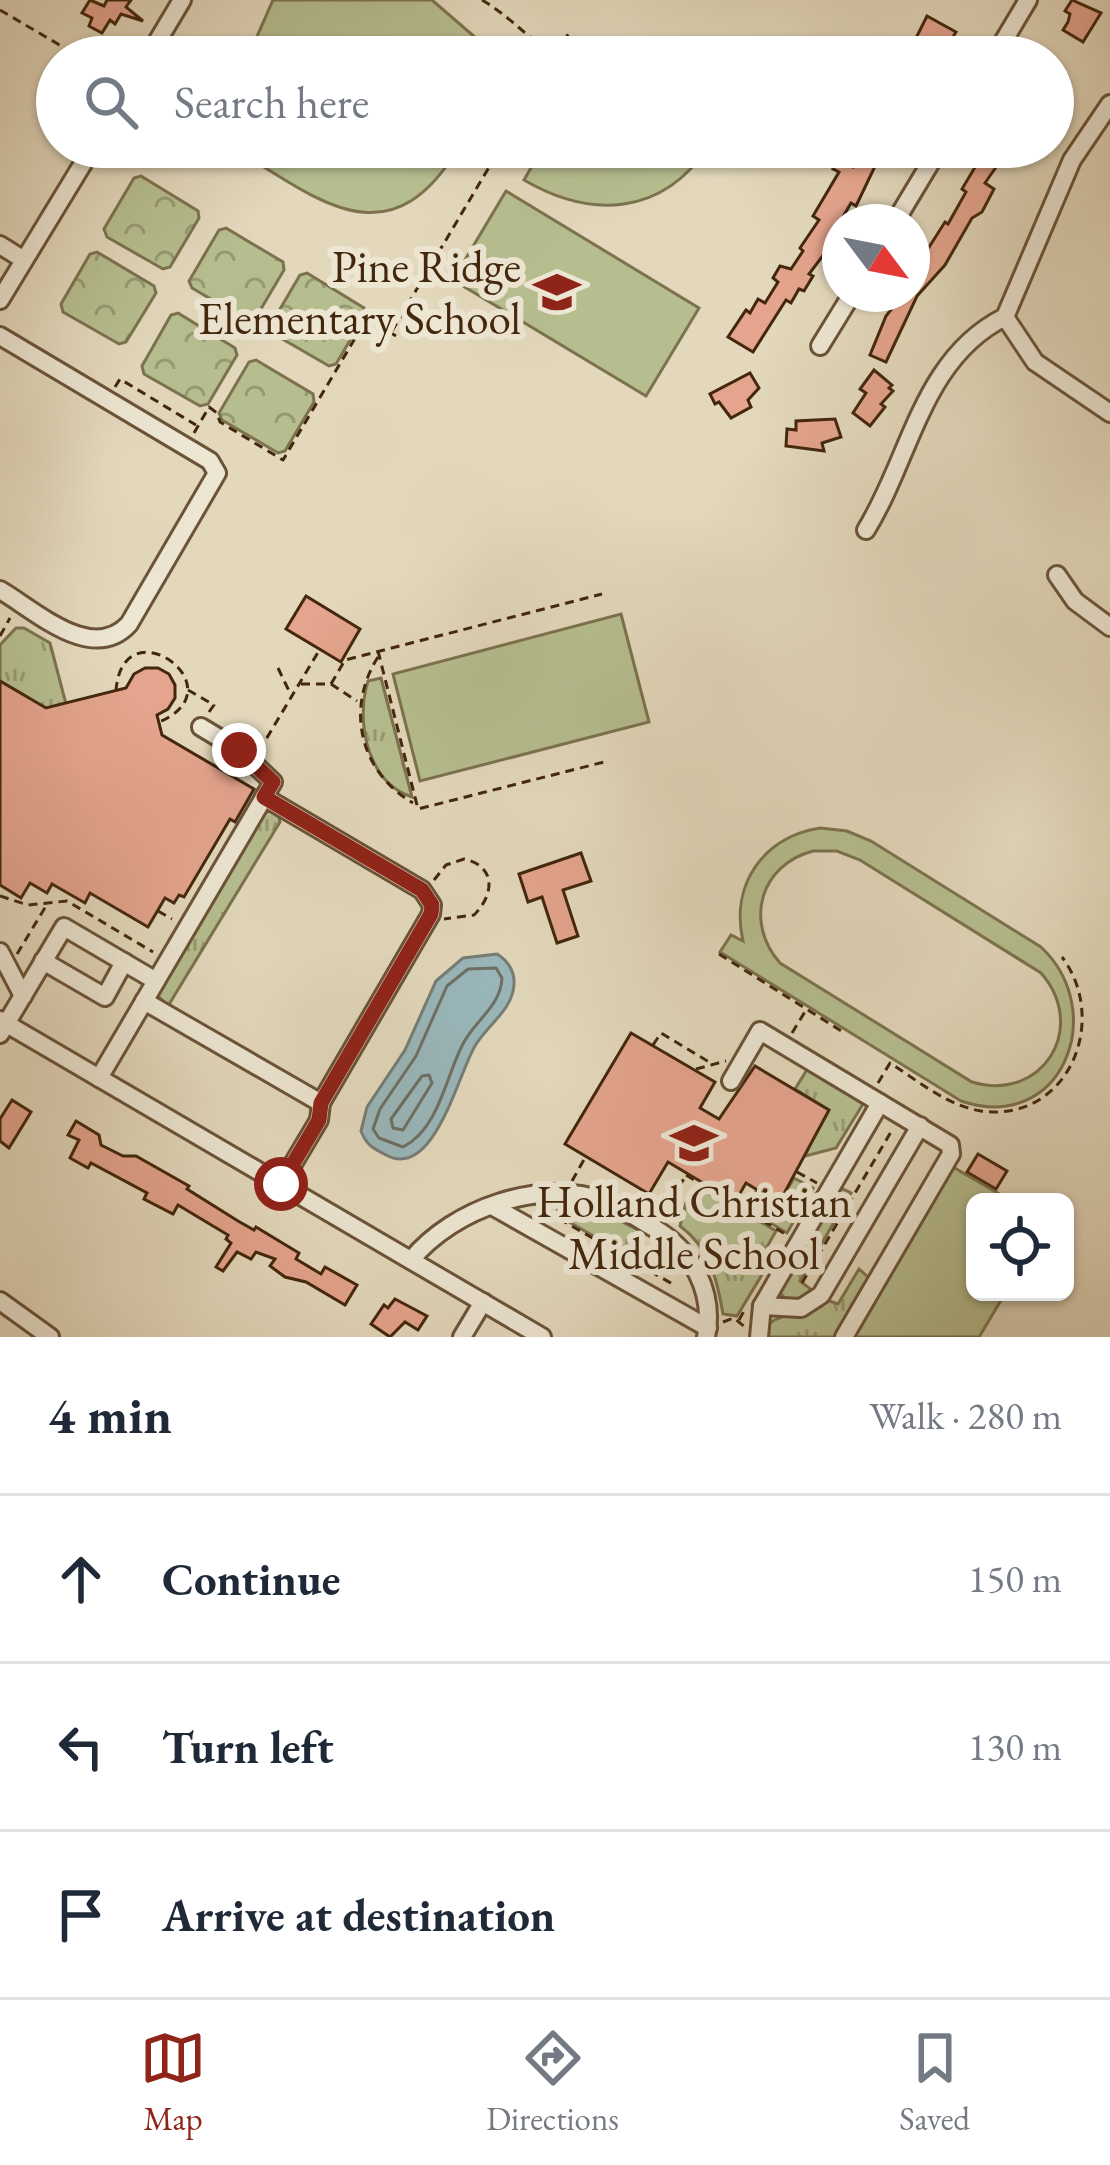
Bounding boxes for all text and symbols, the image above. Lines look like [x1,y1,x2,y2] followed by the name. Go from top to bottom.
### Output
[36,36,1074,168] search box
[78,69,144,135] icon: search
[174,73,369,131] text: Search here
[822,204,930,312] north arrow
[198,237,521,347] place label: Pine Ridge Elementary School
[532,267,582,317] school or university icon: Pine Ridge Elementary School
[212,723,266,777] route end
[669,1118,719,1168] school or university icon: Holland Christian Middle School
[254,1157,308,1211] route start
[536,1172,852,1282] place label: Holland Christian Middle School
[966,1193,1074,1301] map controls
[966,1193,1074,1301] button: locate
[48,1382,172,1448] text: 4 min
[869,1390,1062,1441] text: Walk · 280 m
[48,1546,114,1612] icon: ahead
[162,1550,340,1608] text: Continue
[968,1553,1062,1604] text: 150 m
[48,1714,114,1780] icon: left
[162,1718,334,1776] text: Turn left
[968,1721,1062,1772] text: 130 m
[48,1882,114,1948] icon: arrive
[162,1886,555,1944] text: Arrive at destination
[140,2025,206,2140] tab: Map
[486,2025,619,2140] tab: Directions
[899,2025,970,2140] tab: Saved

